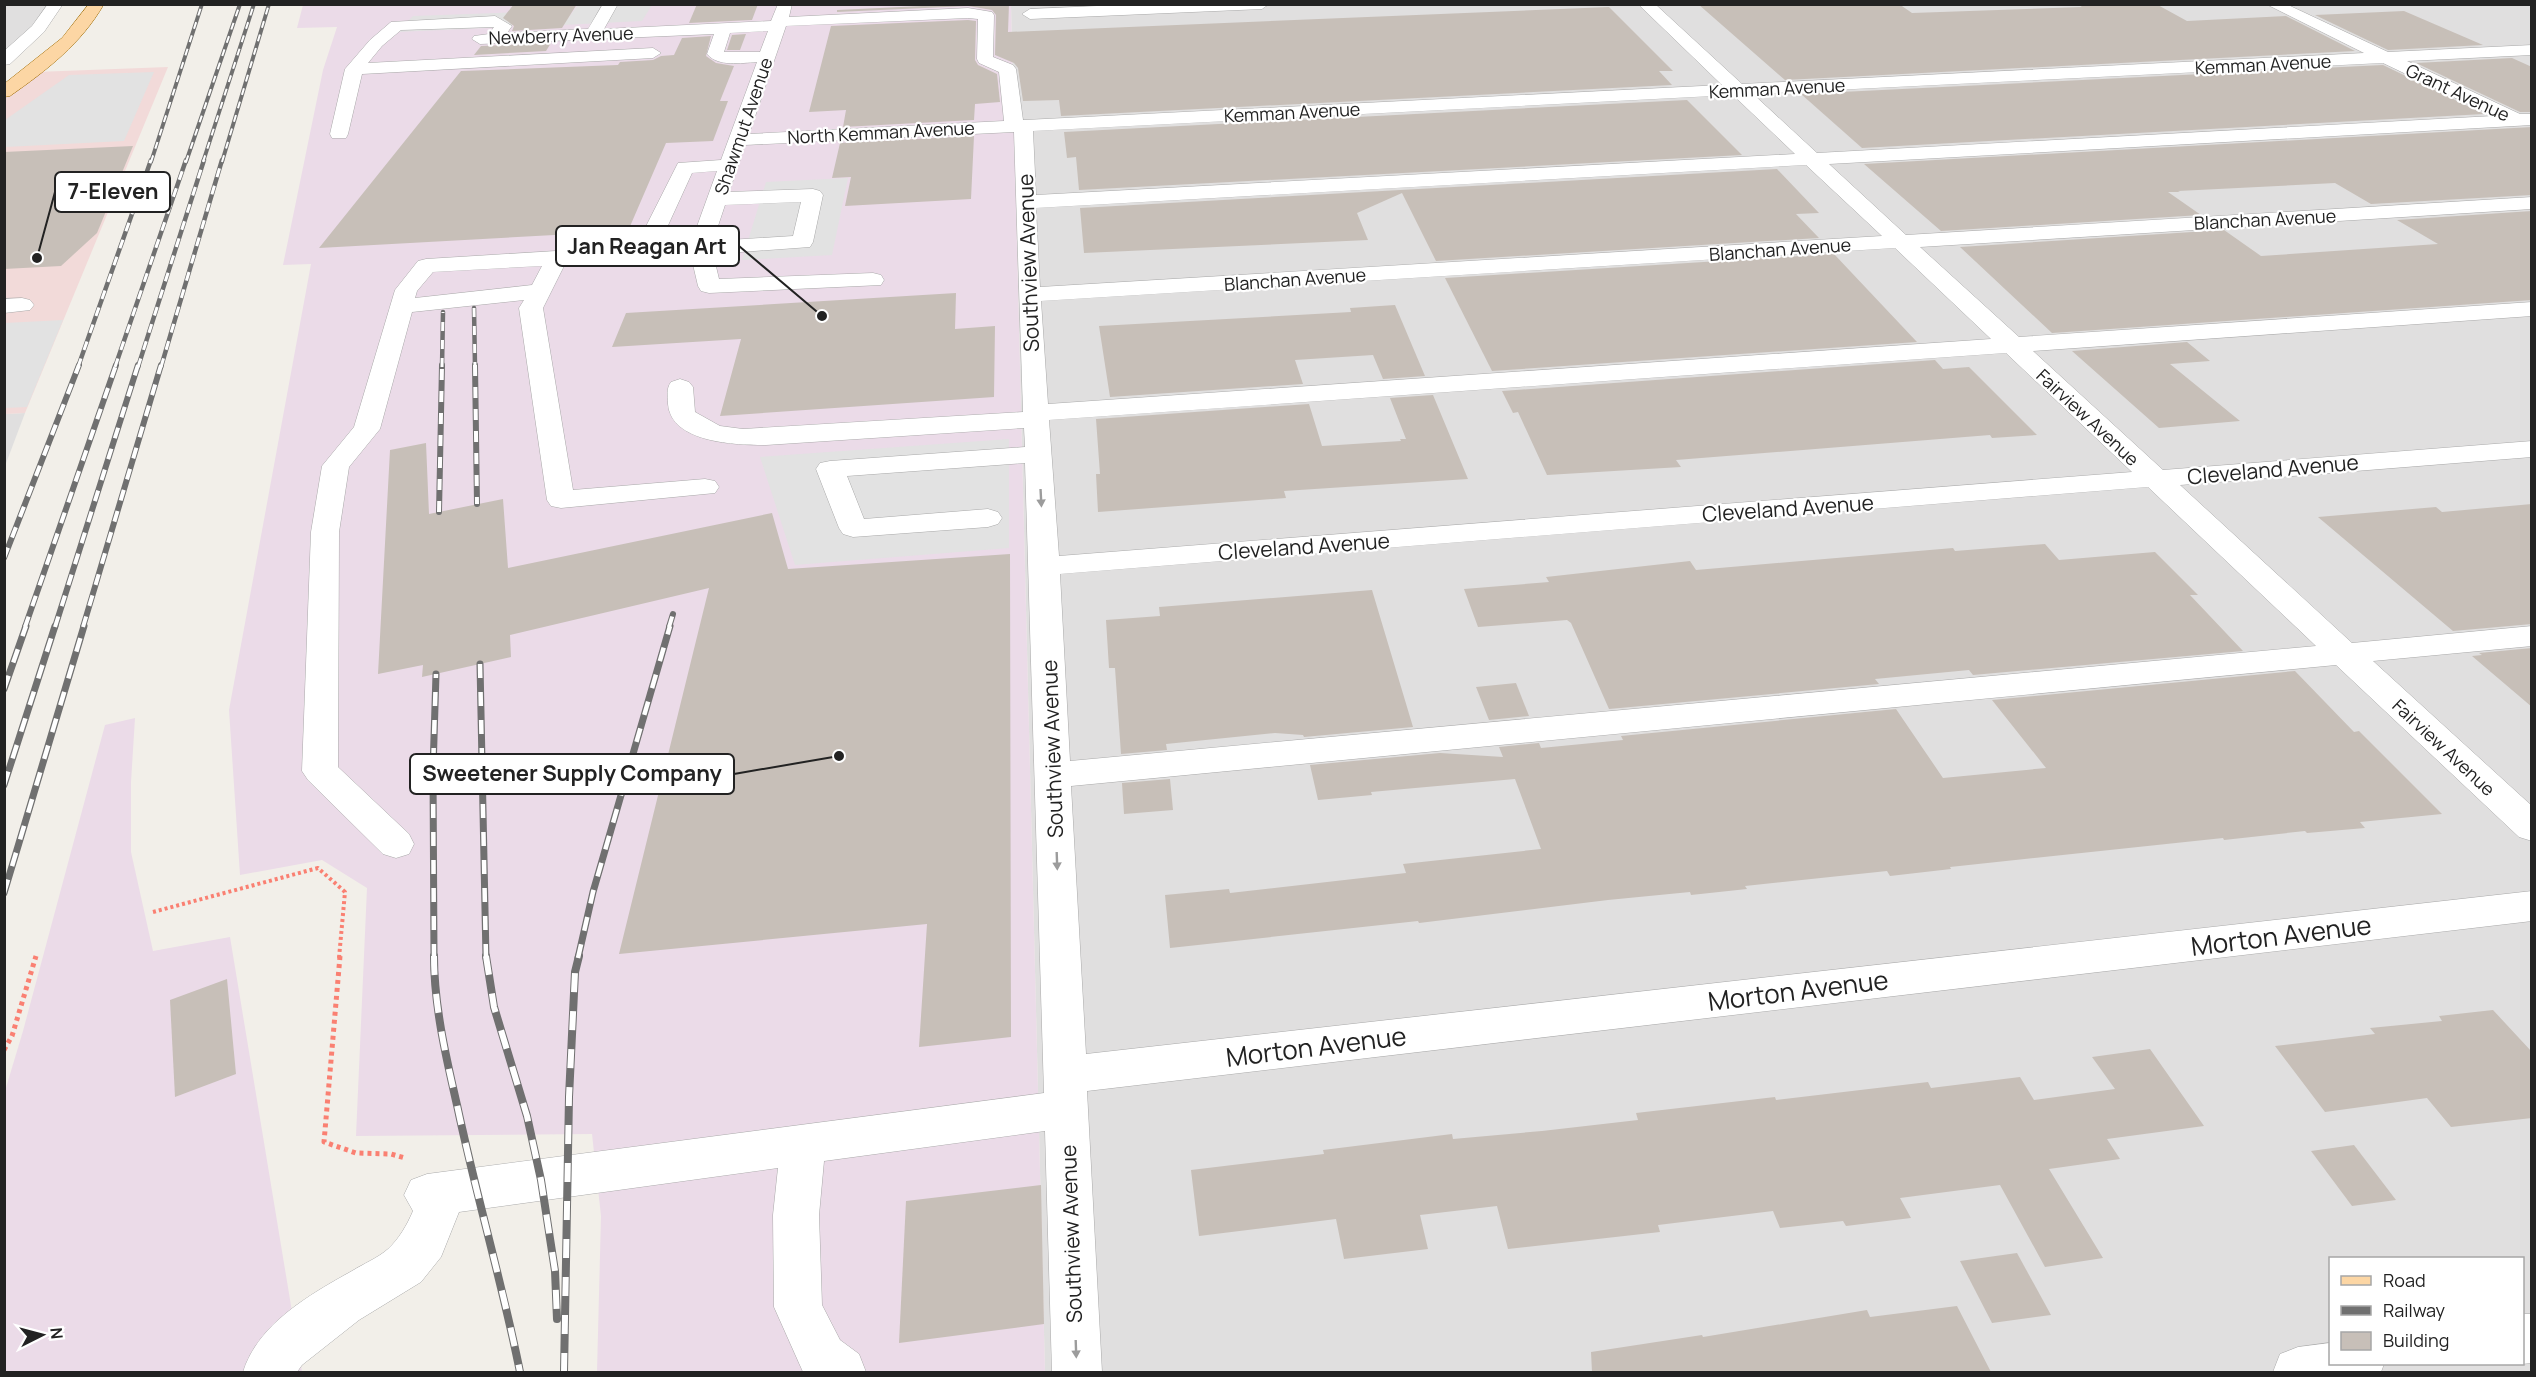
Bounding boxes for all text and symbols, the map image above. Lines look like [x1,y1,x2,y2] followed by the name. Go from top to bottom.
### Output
[488,20,634,50] street label: Newberry Avenue
[2194,48,2332,80] street label: Kemman Avenue
[708,54,778,198] street label: Shawmut Avenue
[2402,57,2514,127] street label: Grant Avenue
[1708,72,1846,104] street label: Kemman Avenue
[1223,96,1361,128] street label: Kemman Avenue
[787,115,975,149] street label: North Kemman Avenue
[55,172,170,212] callout: 7-Eleven
[1011,173,1045,353] street label: Southview Avenue
[67,176,159,206] text: 7-Eleven
[2193,203,2337,235] street label: Blanchan Avenue
[556,226,739,266] callout: Jan Reagan Art
[567,231,727,261] text: Jan Reagan Art
[1708,232,1852,266] street label: Blanchan Avenue
[1223,262,1367,296] street label: Blanchan Avenue
[2032,363,2144,471] street label: Fairview Avenue
[2186,448,2360,490] street label: Cleveland Avenue
[1036,488,1046,507] one-way arrow
[1701,488,1875,528] street label: Cleveland Avenue
[1217,526,1391,566] street label: Cleveland Avenue
[1035,659,1069,839] street label: Southview Avenue
[2388,693,2500,801] street label: Fairview Avenue
[410,754,734,794] callout: Sweetener Supply Company
[422,758,723,788] text: Sweetener Supply Company
[1052,851,1061,870] one-way arrow
[2189,906,2373,964] street label: Morton Avenue
[1706,961,1890,1019] street label: Morton Avenue
[1224,1017,1408,1075] street label: Morton Avenue
[1054,1144,1088,1324] street label: Southview Avenue
[2329,1257,2524,1365] legend
[2383,1268,2426,1292] text: Road
[2383,1298,2445,1322] text: Railway
[12,1305,72,1365] north arrow
[45,1327,68,1340] text: N
[2383,1328,2449,1352] text: Building
[1071,1340,1081,1359] one-way arrow

